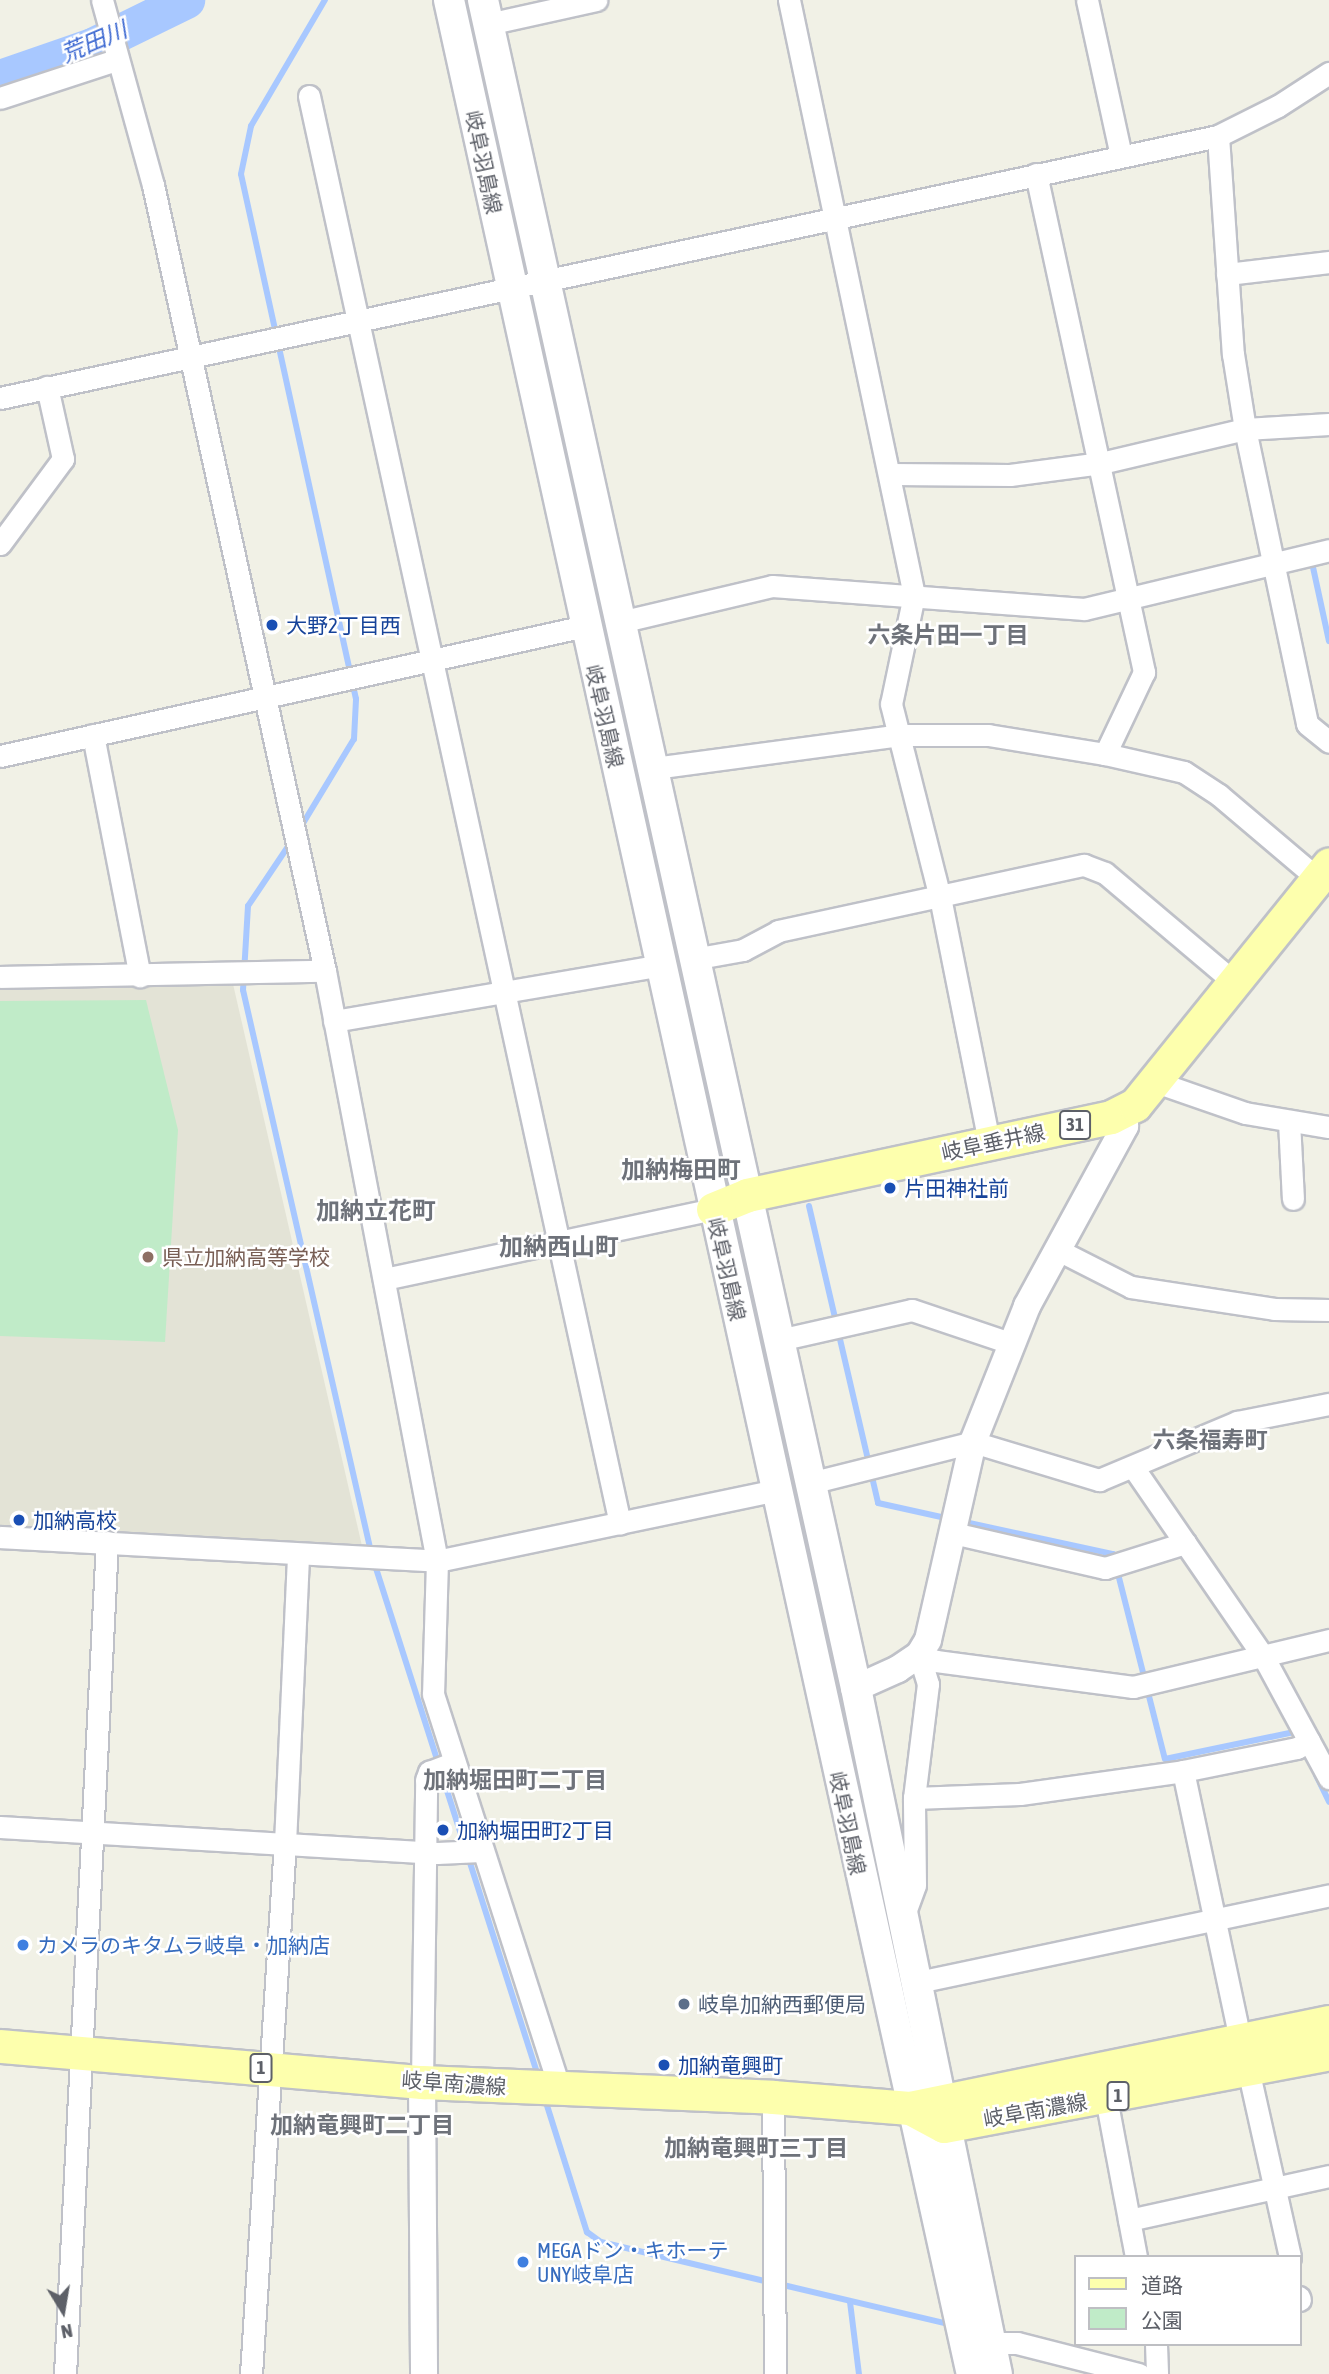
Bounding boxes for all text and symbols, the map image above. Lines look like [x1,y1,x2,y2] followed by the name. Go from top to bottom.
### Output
[57,16,131,68] water label: 荒田川
[461,108,507,216] street label: 岐阜羽島線
[286,612,401,638] place label: 大野2丁目西
[264,617,280,633] marker: 大野2丁目西
[868,621,1028,649] district label: 六条片田一丁目
[581,662,629,770] street label: 岐阜羽島線
[1058,1110,1092,1140] road number: 31
[939,1119,1047,1165] street label: 岐阜垂井線
[621,1156,741,1184] district label: 加納梅田町
[904,1175,1009,1201] place label: 片田神社前
[882,1180,898,1196] marker: 片田神社前
[316,1197,436,1225] district label: 加納立花町
[703,1215,751,1323] street label: 岐阜羽島線
[499,1233,619,1261] district label: 加納西山町
[162,1244,330,1270] place label: 県立加納高等学校
[140,1249,156,1265] marker: 県立加納高等学校
[1153,1426,1267,1454] district label: 六条福寿町
[33,1507,117,1533] place label: 加納高校
[11,1512,27,1528] marker: 加納高校
[423,1766,607,1794] district label: 加納堀田町二丁目
[825,1769,871,1877] street label: 岐阜羽島線
[457,1817,614,1843] place label: 加納堀田町2丁目
[435,1822,451,1838] marker: 加納堀田町2丁目
[37,1932,331,1958] place label: カメラのキタムラ岐阜・加納店
[15,1937,31,1953] marker: カメラのキタムラ岐阜・加納店
[698,1991,866,2017] place label: 岐阜加納西郵便局
[676,1996,692,2012] marker: 岐阜加納西郵便局
[249,2052,273,2084] road number: 1
[678,2052,783,2078] place label: 加納竜興町
[656,2057,672,2073] marker: 加納竜興町
[401,2067,507,2099] street label: 岐阜南濃線
[1106,2080,1130,2112] road number: 1
[981,2088,1089,2132] street label: 岐阜南濃線
[270,2111,454,2139] district label: 加納竜興町二丁目
[664,2134,848,2162] district label: 加納竜興町三丁目
[537,2237,728,2287] place label: MEGAドン・キホーテ UNY岐阜店
[515,2254,531,2270] marker: MEGAドン・キホーテ UNY岐阜店
[1074,2255,1301,2346] legend
[1141,2273,1183,2297] text: 道路
[28,2276,98,2346] north arrow
[1141,2308,1183,2332] text: 公園
[59,2320,75,2343] text: N

